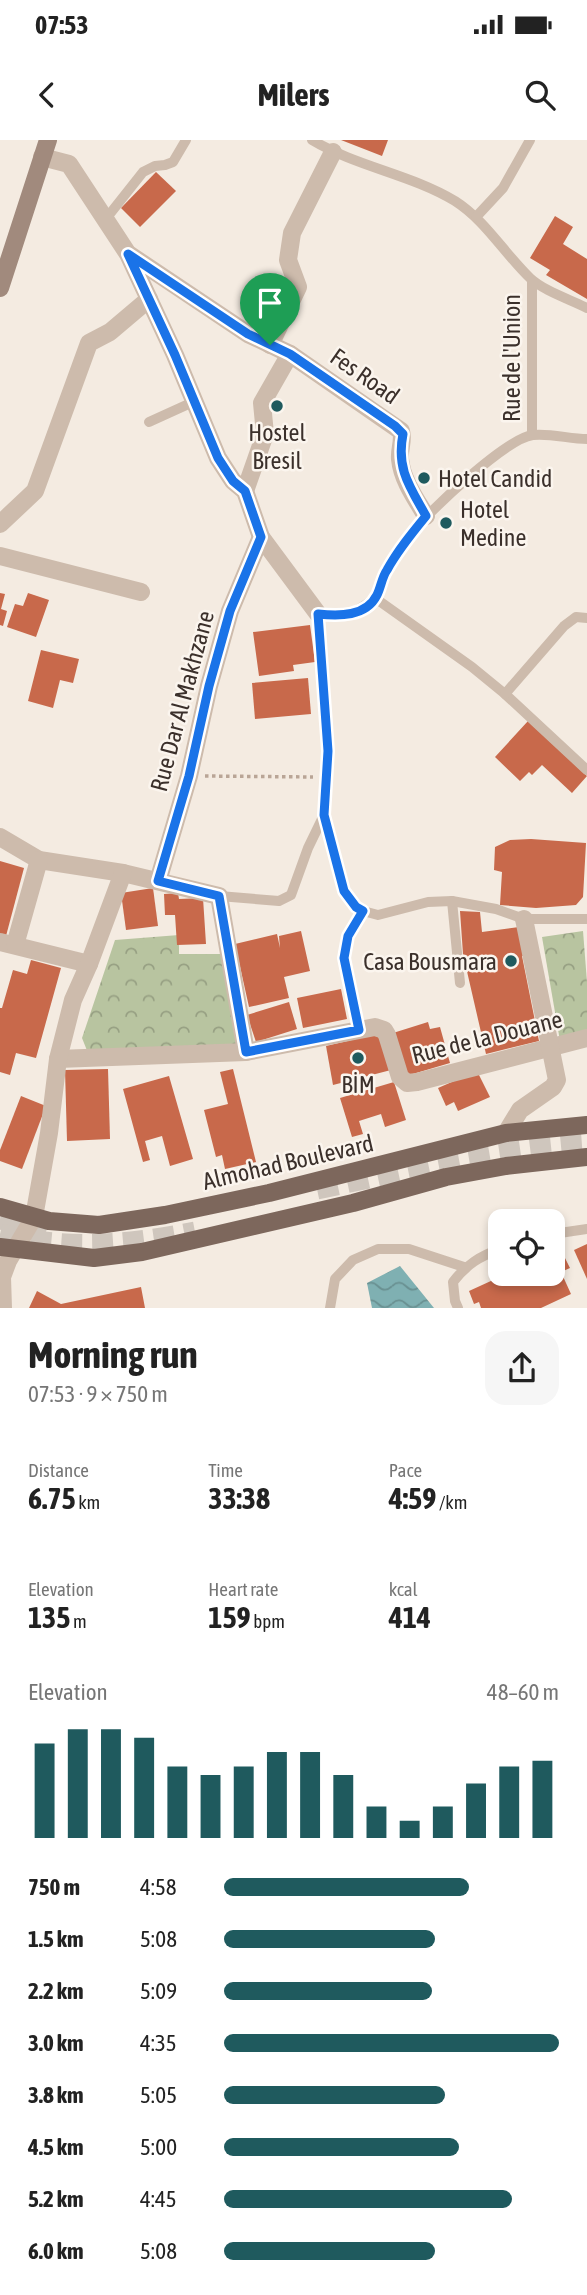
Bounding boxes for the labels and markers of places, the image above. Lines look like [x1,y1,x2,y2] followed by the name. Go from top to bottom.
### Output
[240,273,300,345] pin
[269,398,285,414] marker: Hostel Bresil
[248,419,306,474] place label: Hostel Bresil
[438,465,552,492] place label: Hotel Candid
[416,470,432,486] marker: Hotel Candid
[460,496,526,551] place label: Hotel Medine
[438,515,454,531] marker: Hotel Medine
[363,948,497,975] place label: Casa Bousmara
[503,953,519,969] marker: Casa Bousmara
[350,1050,366,1066] marker: BİM
[341,1071,375,1098] place label: BİM

